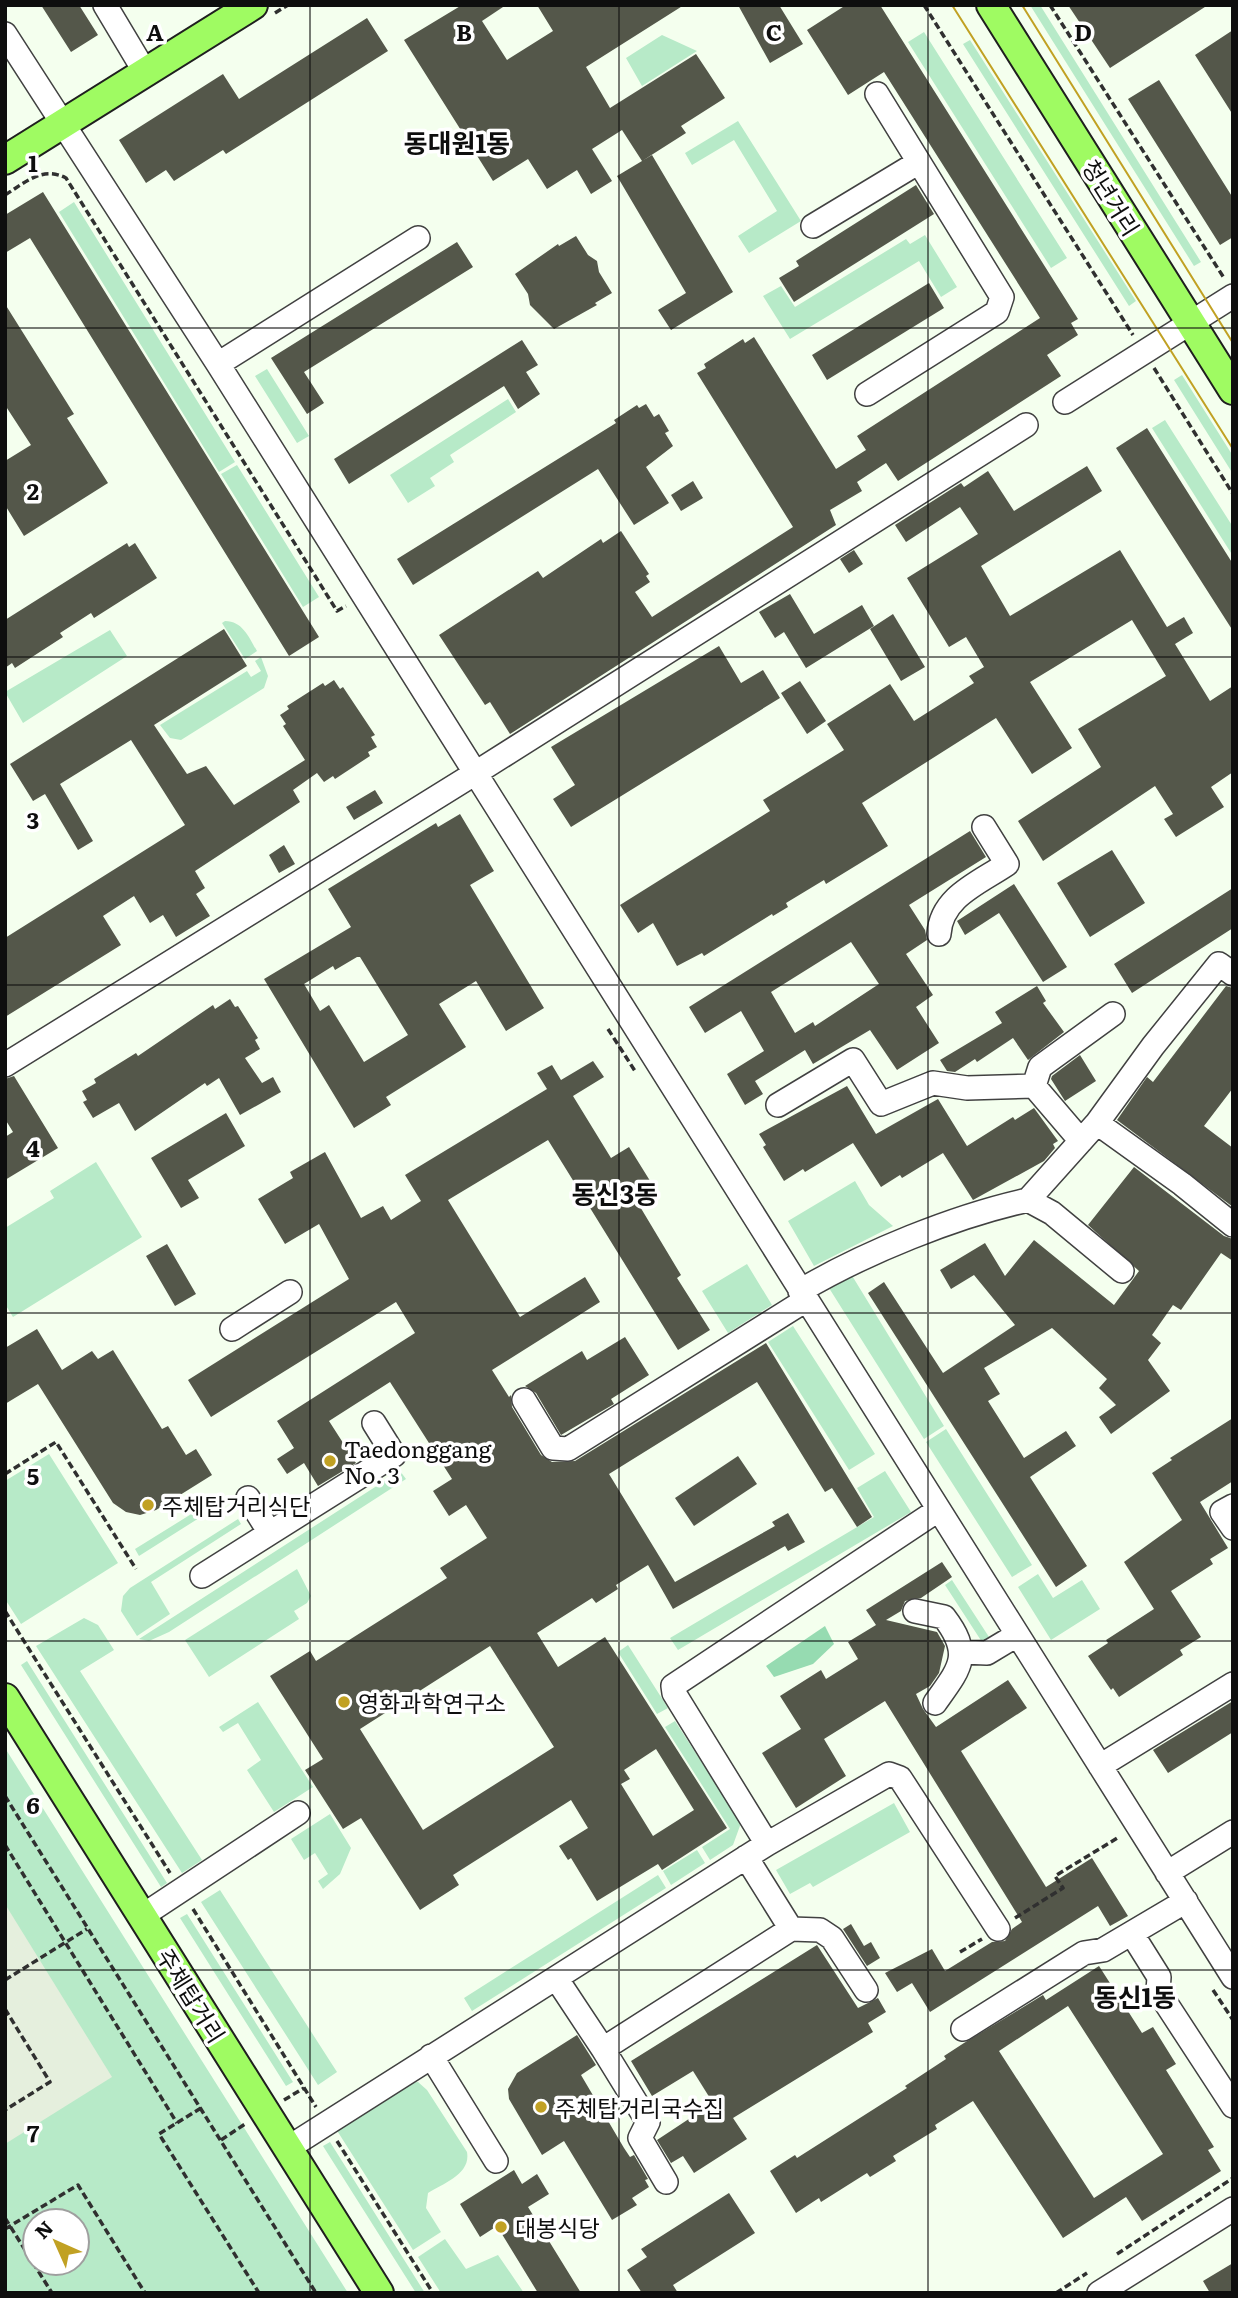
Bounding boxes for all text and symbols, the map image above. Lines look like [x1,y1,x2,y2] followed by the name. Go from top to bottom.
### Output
[146,14,164,48] text: A
[456,14,472,48] text: B
[766,14,782,48] text: C
[1074,14,1092,48] text: D
[404,122,510,161] district label: 동대원1동
[28,145,38,179] text: 1
[1075,152,1149,242] street label: 청년거리
[27,473,39,507] text: 2
[27,802,39,836] text: 3
[26,1130,40,1164] text: 4
[572,1173,658,1212] district label: 동신3동
[344,1431,492,1491] place label: Taedonggang No. 3
[322,1453,338,1469] marker: Taedonggang No. 3
[27,1458,39,1492] text: 5
[162,1488,310,1522] place label: 주체탑거리식단
[140,1497,156,1513] marker: 주체탑거리식단
[358,1685,506,1719] place label: 영화과학연구소
[336,1694,352,1710] marker: 영화과학연구소
[26,1787,40,1821] text: 6
[150,1941,234,2049] street label: 주체탑거리
[1094,1976,1176,2015] district label: 동신1동
[555,2090,724,2124] place label: 주체탑거리국수집
[533,2099,549,2115] marker: 주체탑거리국수집
[27,2115,40,2149] text: 7
[21,2207,91,2277] north arrow
[515,2210,600,2244] place label: 대봉식당
[28,2214,59,2245] text: N
[493,2219,509,2235] marker: 대봉식당

